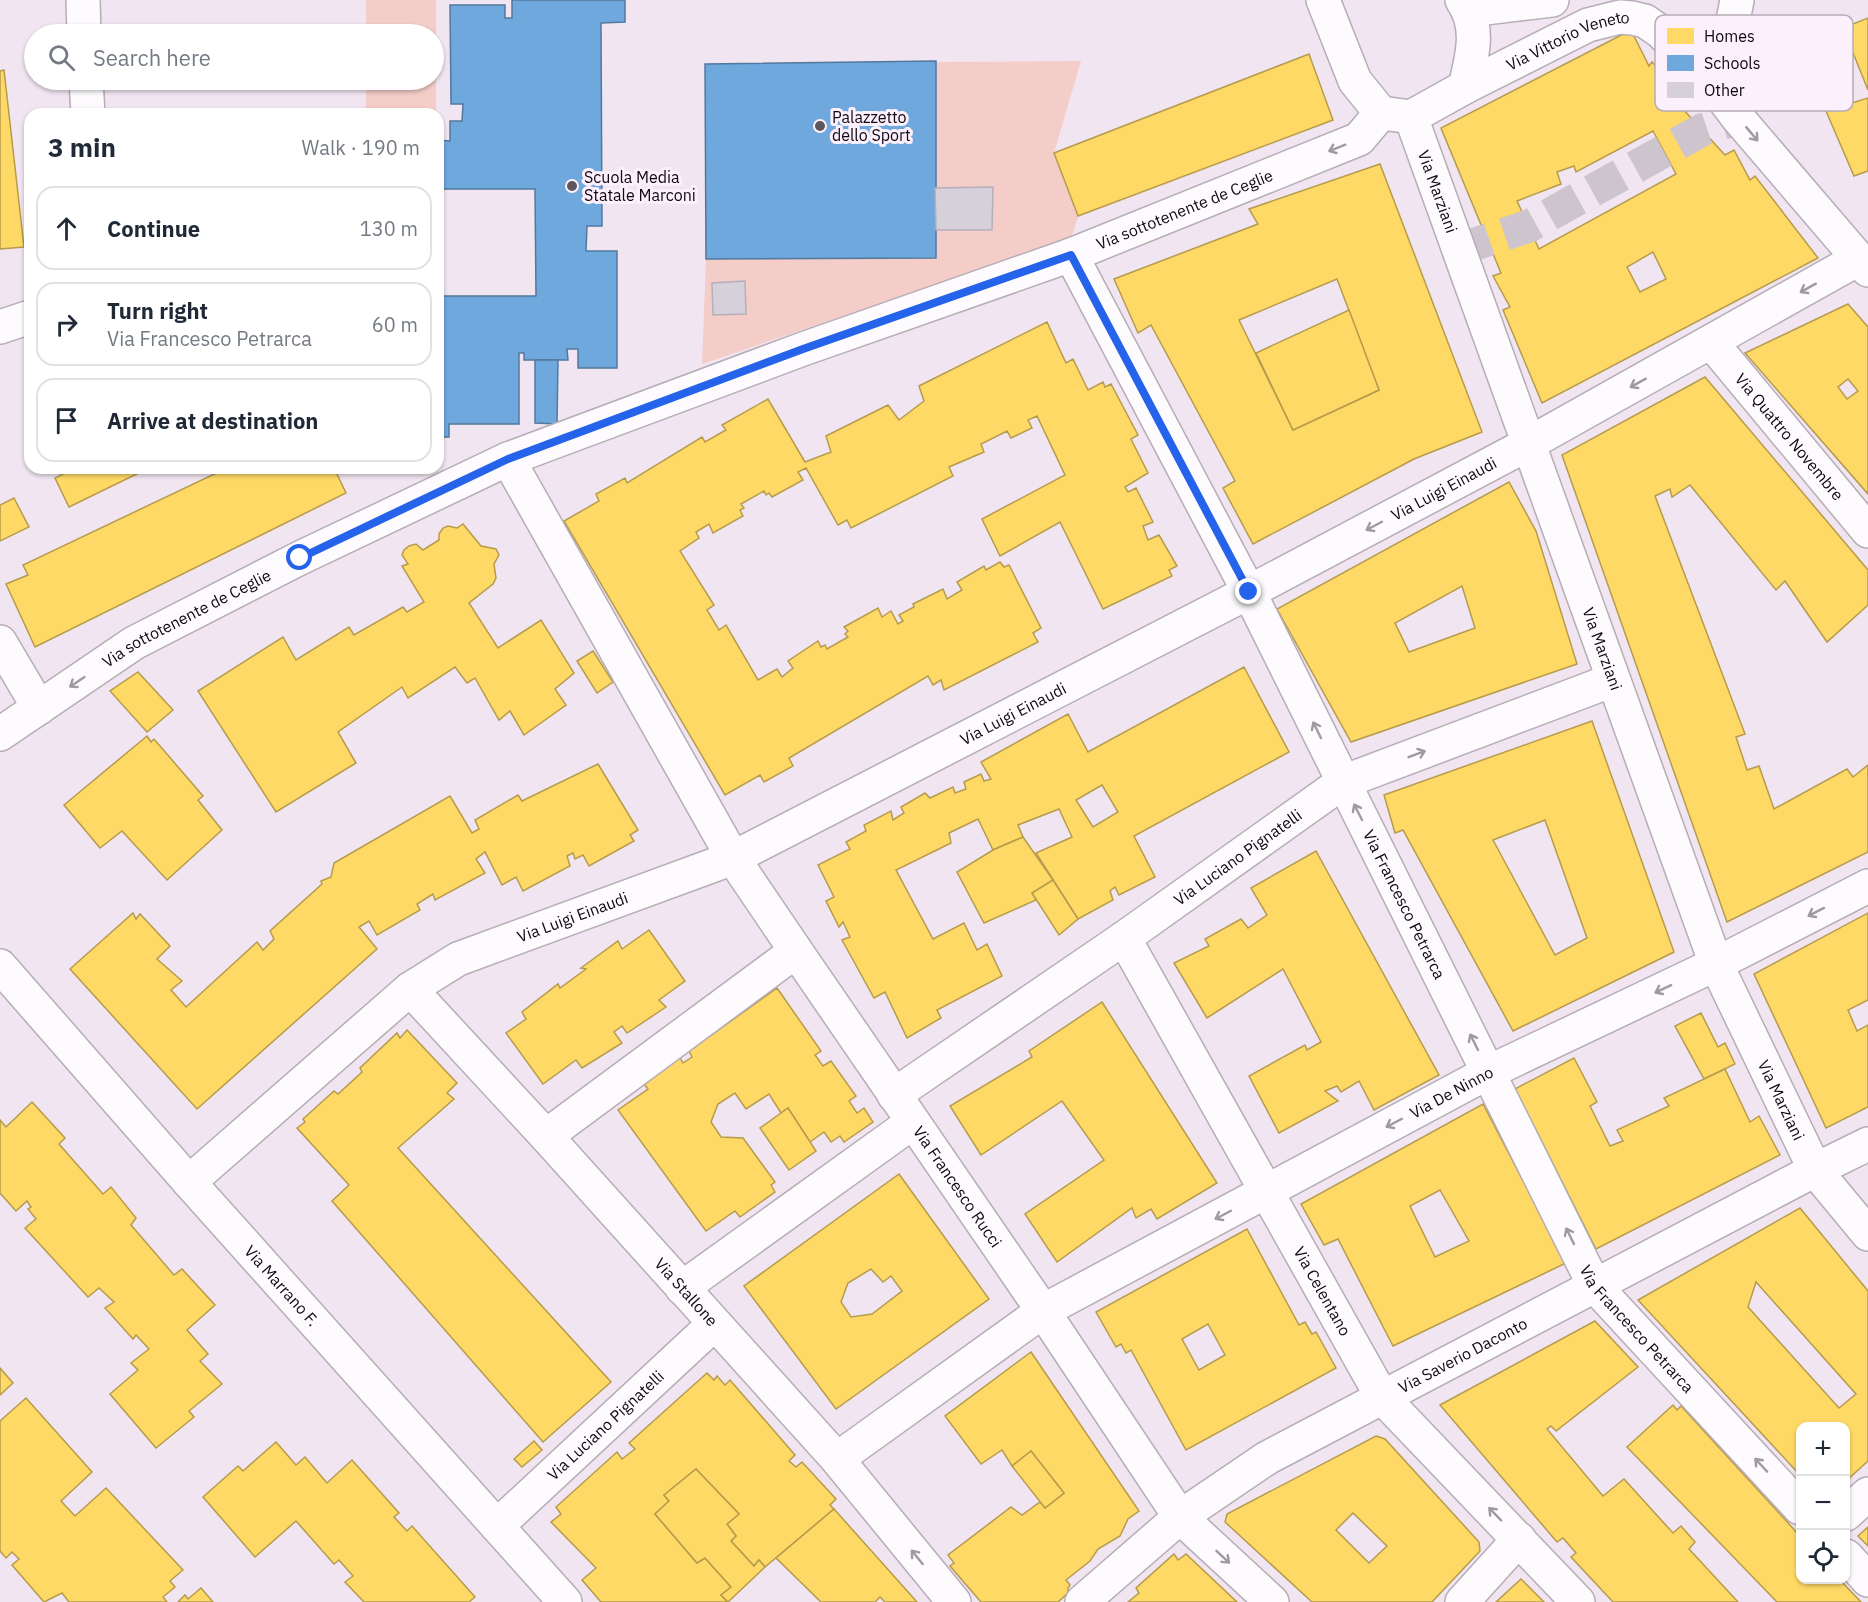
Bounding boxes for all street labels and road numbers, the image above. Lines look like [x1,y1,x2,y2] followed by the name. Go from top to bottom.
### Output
[1503,7,1631,75] street label: Via Vittorio Veneto
[1414,147,1462,236] street label: Via Marziani
[1093,165,1276,254] street label: Via sottotenente de Ceglie
[1731,369,1848,504] street label: Via Quattro Novembre
[1388,452,1500,525] street label: Via Luigi Einaudi
[98,565,274,672] street label: Via sottotenente de Ceglie
[1578,605,1627,693] street label: Via Marziani
[957,678,1069,749] street label: Via Luigi Einaudi
[1170,805,1305,909] street label: Via Luciano Pignatelli
[1359,826,1450,983] street label: Via Francesco Petrarca
[514,887,631,946] street label: Via Luigi Einaudi
[1754,1057,1809,1143] street label: Via Marziani
[1406,1062,1497,1123] street label: Via De Ninno
[909,1122,1006,1251] street label: Via Francesco Rucci
[240,1241,323,1330] street label: Via Marrano F.
[1289,1243,1356,1339] street label: Via Celentano
[650,1254,722,1330] street label: Via Stallone
[1576,1262,1699,1397] street label: Via Francesco Petrarca
[1395,1313,1531,1397] street label: Via Saverio Daconto
[543,1366,668,1484] street label: Via Luciano Pignatelli

